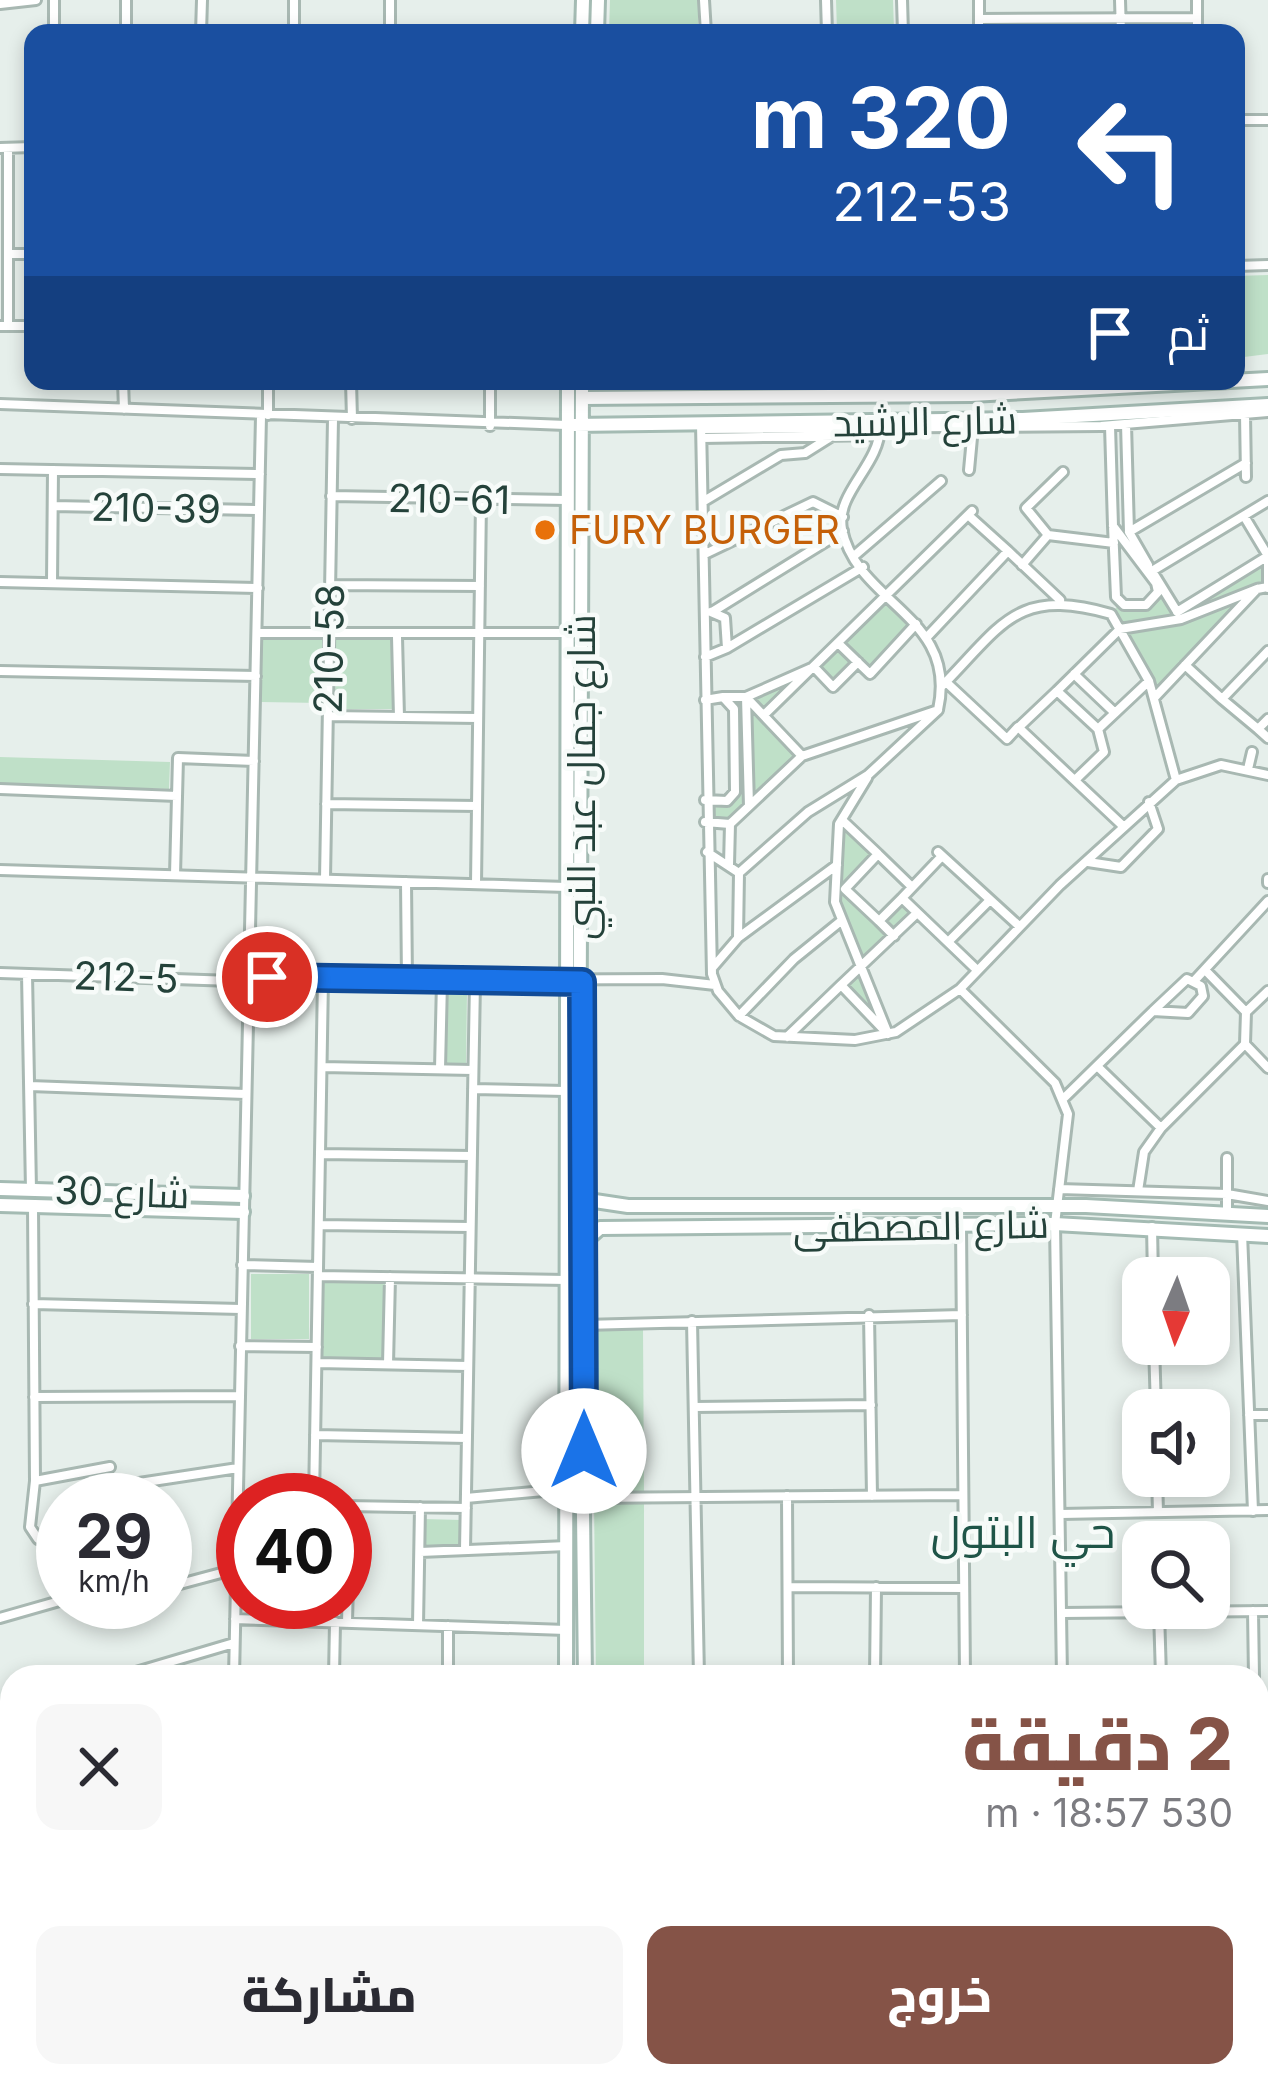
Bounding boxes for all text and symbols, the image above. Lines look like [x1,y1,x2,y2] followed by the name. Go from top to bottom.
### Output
[751,67,1011,168] text: 320 m
[1053,72,1209,228] icon: left
[832,169,1011,234] text: 212-53
[1077,300,1143,366] icon: arrive
[1167,306,1209,361] text: ثم
[833,395,1017,450] street label: شارع الرشيد
[387,474,511,523] street label: 210-61
[91,483,221,532] street label: 210-39
[569,506,840,553] place label: FURY BURGER
[532,517,558,543] marker: FURY BURGER
[304,584,353,714] street label: 210-58
[557,614,612,940] street label: شارع جمال عبد النبي
[216,926,318,1028] pin
[234,944,300,1010] icon: arrive
[73,951,179,1002] street label: 212-5
[53,1166,190,1221] street label: شارع 30
[793,1200,1049,1255] street label: شارع المصطفى
[1122,1257,1230,1365] north arrow
[1122,1257,1230,1629] map controls
[521,1388,647,1514] position arrow
[1122,1389,1230,1497] button: sound
[216,1473,372,1629] speed limit sign: 40
[76,1500,152,1572] text: 29
[931,1504,1115,1568] district label: حي البتول
[1122,1521,1230,1629] button: search
[78,1563,150,1599] text: km/h
[962,1700,1233,1787] text: 2 دقيقة
[36,1704,162,1830] button: close
[985,1789,1233,1836] text: 530 m · 18:57
[36,1926,623,2064] button: مشاركة
[647,1926,1233,2064] button: خروج

